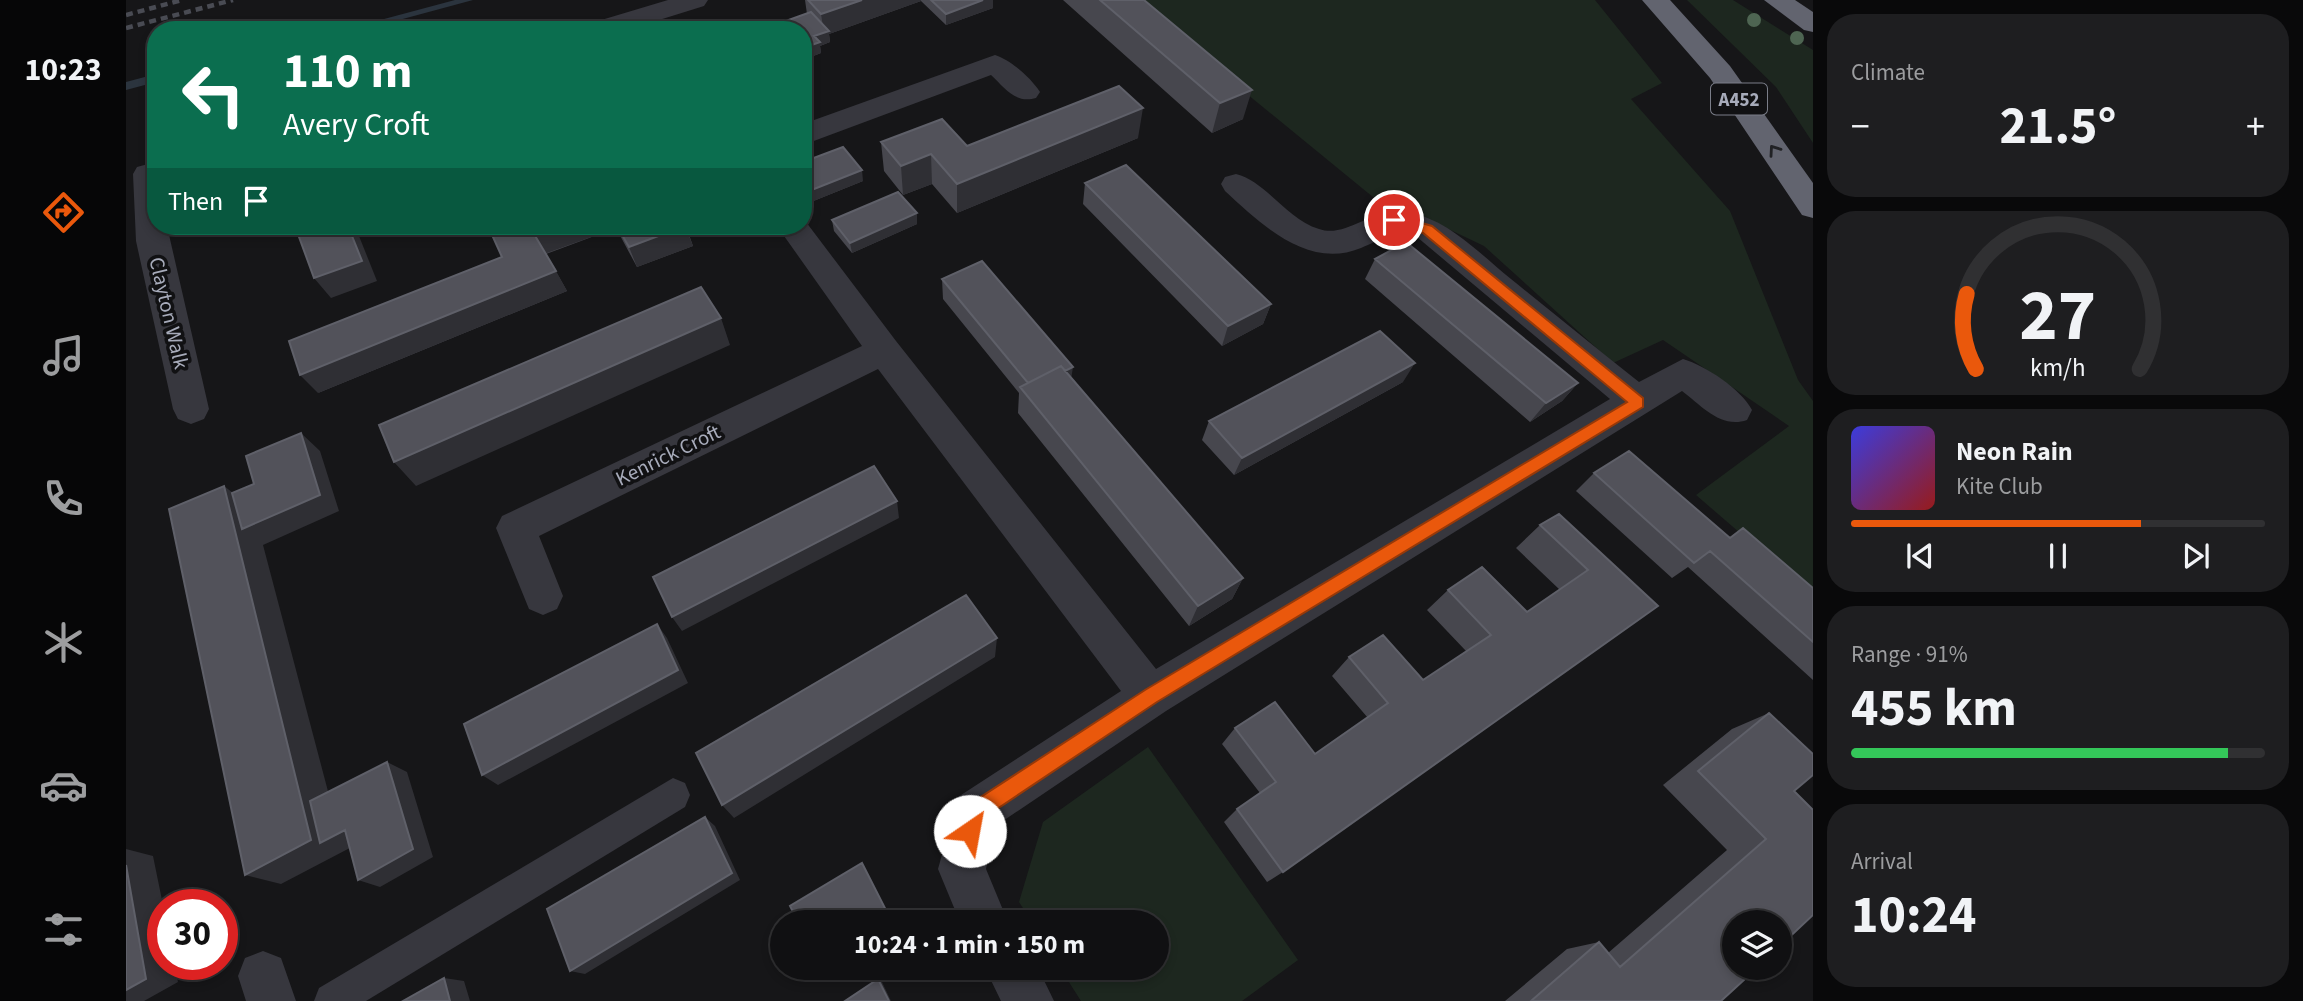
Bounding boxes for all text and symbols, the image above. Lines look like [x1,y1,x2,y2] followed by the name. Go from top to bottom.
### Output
[283,37,412,107] text: 110 m
[24,47,102,93] text: 10:23
[168,49,259,140] icon: left
[1851,56,1925,89] text: Climate
[1711,83,1767,114] road number: A452
[2000,90,2116,164] text: 21.5°
[1851,100,1870,154] text: −
[2246,100,2265,154] text: +
[283,102,429,148] text: Avery Croft
[1769,145,1782,158] one-way arrow
[237,182,275,220] icon: arrive
[168,183,223,220] text: Then
[39,188,88,237] icon: directions
[1364,190,1424,250] pin
[1375,201,1413,239] icon: arrive
[142,254,197,373] street label: Clayton Walk
[2020,265,2096,369] text: 27
[39,331,88,380] icon: music
[2030,350,2086,386] text: km/h
[610,416,726,493] street label: Kenrick Croft
[1956,433,2073,470] text: Neon Rain
[1956,470,2043,503] text: Kite Club
[39,474,88,523] icon: phone
[1901,537,1939,575] icon: previous
[2039,537,2077,575] icon: pause
[2177,537,2215,575] icon: next
[39,618,88,667] icon: climate
[1851,638,1968,671] text: Range · 91%
[1851,672,2017,746] text: 455 km
[39,761,88,810] icon: car
[933,794,1007,868] position arrow
[1851,845,1913,878] text: Arrival
[1851,879,1976,953] text: 10:24
[147,889,238,980] speed limit sign: 30
[39,905,88,954] icon: filters
[1722,910,1792,980] map controls
[1722,910,1792,980] button: layers
[854,926,1085,963] text: 10:24 · 1 min · 150 m

